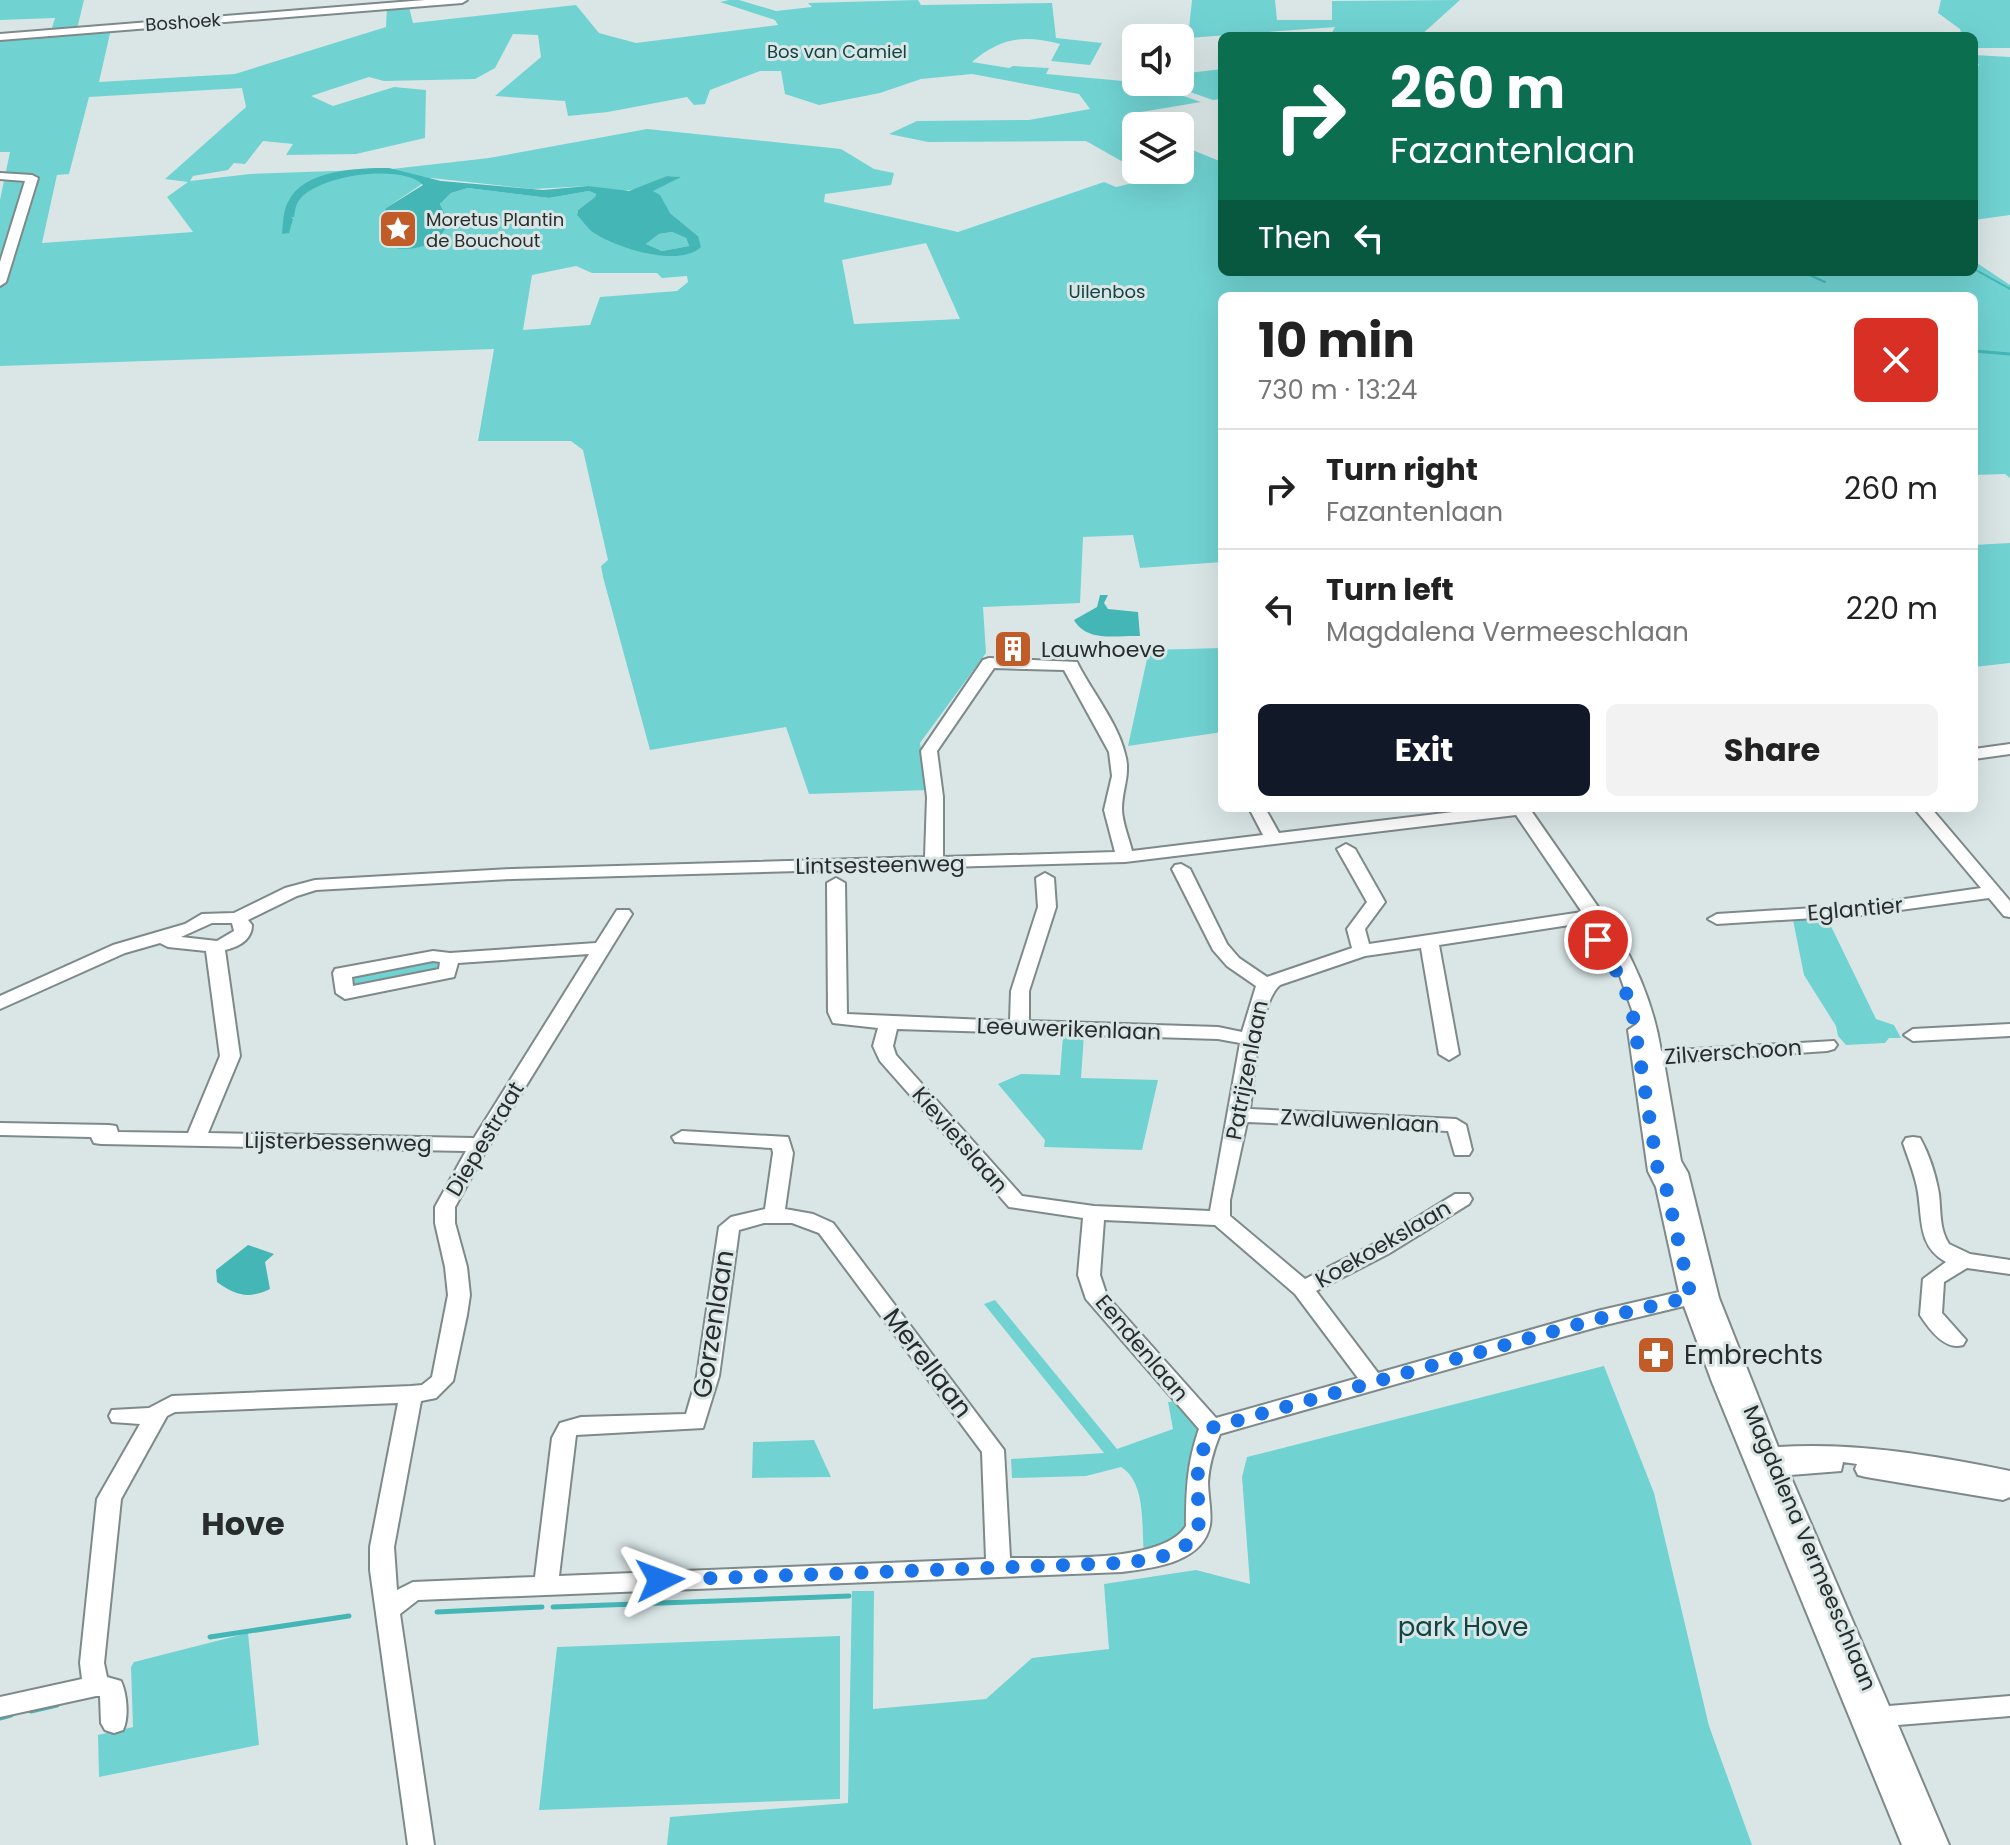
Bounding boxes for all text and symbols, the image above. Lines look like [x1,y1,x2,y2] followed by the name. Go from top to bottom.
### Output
[145,7,222,37] street label: Boshoek
[1122,24,1194,184] map controls
[1122,24,1194,96] button: sound
[767,39,907,64] park label: Bos van Camiel
[1390,49,1565,128] text: 260 m
[1258,64,1362,168] icon: right
[1122,112,1194,184] button: layers
[1390,125,1635,176] text: Fazantenlaan
[426,207,564,253] place label: Moretus Plantin de Bouchout
[377,208,419,250] place icon: Moretus Plantin de Bouchout
[1258,216,1331,259] text: Then
[1347,216,1391,260] icon: left
[1069,279,1145,304] park label: Uilenbos
[1258,307,1415,374] text: 10 min
[1854,318,1938,402] button: close
[1258,372,1417,408] text: 730 m · 13:24
[1326,448,1478,491] text: Turn right
[1258,467,1302,511] icon: right
[1844,467,1938,510] text: 260 m
[1326,494,1503,530] text: Fazantenlaan
[1326,568,1454,611] text: Turn left
[1258,587,1302,631] icon: left
[1846,587,1938,630] text: 220 m
[1326,614,1689,650] text: Magdalena Vermeeschlaan
[992,628,1034,670] building icon: Lauwhoeve
[1041,634,1165,665] place label: Lauwhoeve
[1258,704,1590,796] button: Exit
[1606,704,1938,796] button: Share
[795,848,965,882] street label: Lintsesteenweg
[1806,889,1904,929] street label: Eglantier
[1564,906,1632,974] pin
[1576,918,1620,962] icon: arrive
[1218,998,1276,1142] street label: Patrijzenlaan
[976,1010,1162,1048] street label: Leeuwerikenlaan
[1663,1032,1803,1072] street label: Zilverschoon
[439,1076,531,1202] street label: Diepestraat
[905,1080,1015,1200] street label: Kievietslaan
[1280,1101,1440,1141] street label: Zwaluwenlaan
[244,1125,432,1159] street label: Lijsterbessenweg
[1309,1193,1457,1295] street label: Koekoekslaan
[684,1247,742,1401] street label: Gorzenlaan
[1088,1288,1196,1408] street label: Eendenlaan
[875,1301,981,1425] street label: Merellaan
[1635,1334,1677,1376] pharmacy icon: Embrechts
[1684,1337,1823,1373] place label: Embrechts
[1736,1401,1884,1695] street label: Magdalena Vermeeschlaan
[201,1501,285,1546] district label: Hove
[618,1538,702,1622] position arrow
[1398,1609,1528,1645] park label: park Hove

